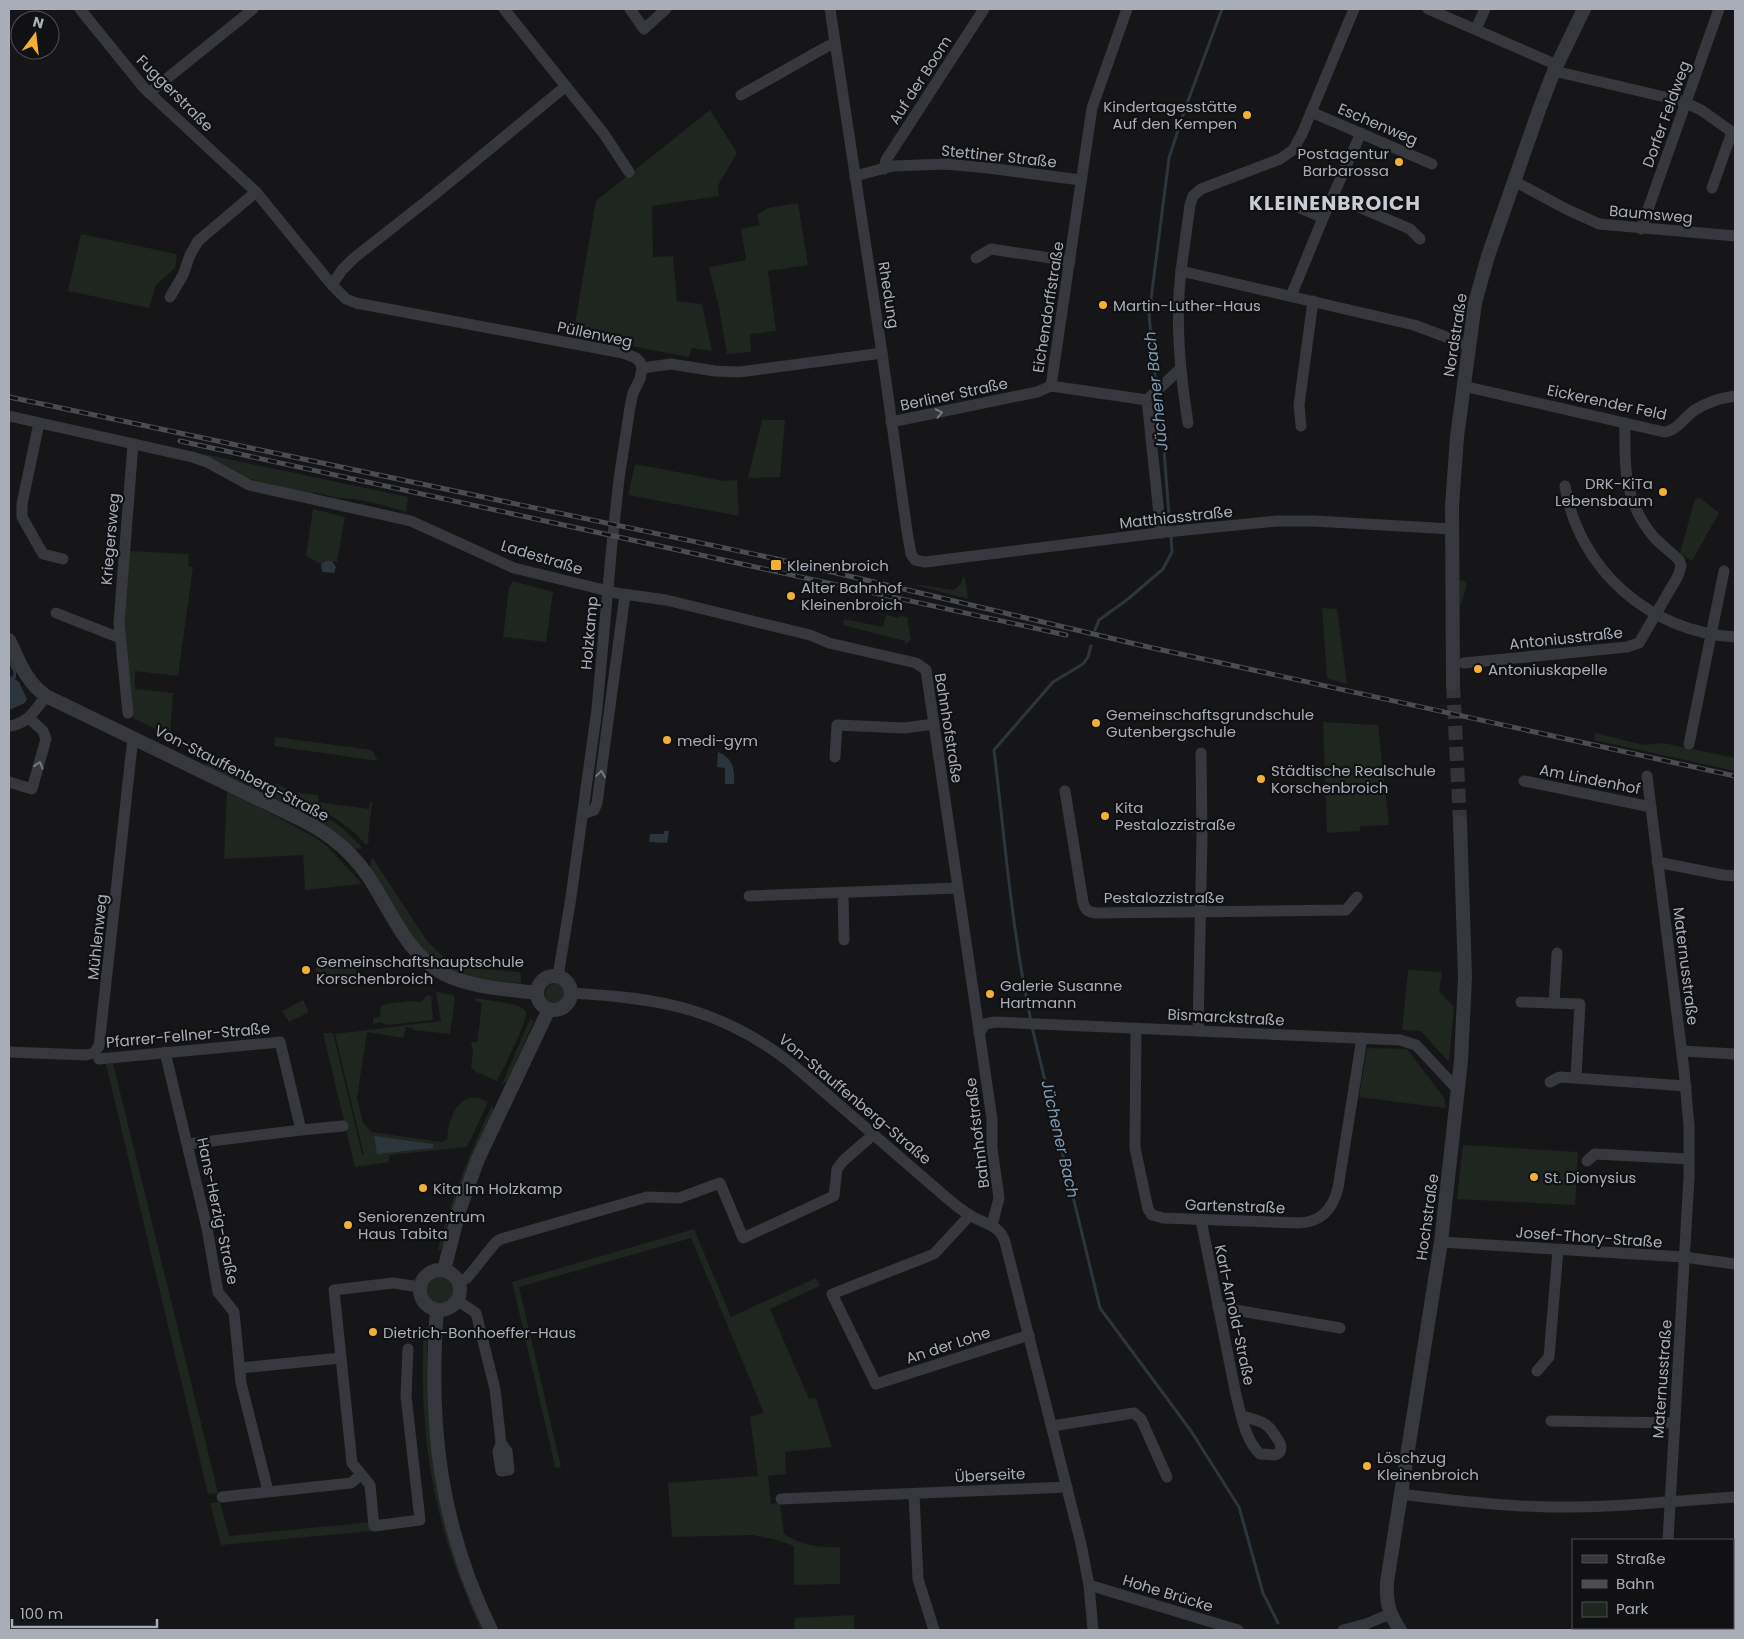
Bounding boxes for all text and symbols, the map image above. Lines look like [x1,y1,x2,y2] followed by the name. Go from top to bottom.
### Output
[10,10,60,60] north arrow
[31,11,46,33] text: N
[884,32,956,128] street label: Auf der Boom
[132,50,218,136] street label: Fuggerstraße
[1637,58,1695,170] street label: Dorfer Feldweg
[1103,96,1237,134] place label: Kindertagesstätte Auf den Kempen
[1335,98,1421,150] street label: Eschenweg
[1241,109,1253,121] marker: Kindertagesstätte Auf den Kempen
[940,139,1058,173] street label: Stettiner Straße
[1298,143,1389,181] place label: Postagentur Barbarossa
[1393,156,1405,168] marker: Postagentur Barbarossa
[1249,189,1421,217] district label: KLEINENBROICH
[1608,200,1694,228] street label: Baumsweg
[1027,240,1069,374] street label: Eichendorffstraße
[873,260,905,330] street label: Rhedung
[1438,292,1472,378] street label: Nordstraße
[1113,295,1261,316] place label: Martin-Luther-Haus
[1097,299,1109,311] marker: Martin-Luther-Haus
[555,316,635,352] street label: Püllenweg
[1138,330,1174,452] water label: Jüchener Bach
[898,372,1010,416] street label: Berliner Straße
[1545,379,1669,425] street label: Eickerender Feld
[934,408,943,419] one-way arrow
[1555,473,1653,511] place label: DRK-KiTa Lebensbaum
[1657,486,1669,498] marker: DRK-KiTa Lebensbaum
[96,492,124,586] street label: Kriegersweg
[1118,501,1234,533] street label: Matthiasstraße
[498,535,586,579] street label: Ladestraße
[787,555,889,576] place label: Kleinenbroich
[769,558,783,572] marker: Kleinenbroich
[801,577,903,615] place label: Alter Bahnhof Kleinenbroich
[785,590,797,602] marker: Alter Bahnhof Kleinenbroich
[575,595,603,671] street label: Holzkamp
[1508,622,1624,654] street label: Antoniusstraße
[1488,659,1607,680] place label: Antoniuskapelle
[1472,663,1484,675] marker: Antoniuskapelle
[930,671,968,785] street label: Bahnhofstraße
[1106,704,1314,742] place label: Gemeinschaftsgrundschule Gutenbergschule
[1090,717,1102,729] marker: Gemeinschaftsgrundschule Gutenbergschule
[151,720,333,826] street label: Von-Stauffenberg-Straße
[677,730,758,751] place label: medi-gym
[661,734,673,746] marker: medi-gym
[1538,759,1642,799] street label: Am Lindenhof
[1271,760,1436,798] place label: Städtische Realschule Korschenbroich
[33,762,43,770] one-way arrow
[596,769,606,778] one-way arrow
[1255,773,1267,785] marker: Städtische Realschule Korschenbroich
[1115,797,1236,835] place label: Kita Pestalozzistraße
[1099,810,1111,822] marker: Kita Pestalozzistraße
[1104,887,1224,908] street label: Pestalozzistraße
[82,893,112,981] street label: Mühlenweg
[1668,906,1704,1026] street label: Maternusstraße
[316,951,524,989] place label: Gemeinschaftshauptschule Korschenbroich
[300,964,312,976] marker: Gemeinschaftshauptschule Korschenbroich
[1000,975,1122,1013] place label: Galerie Susanne Hartmann
[984,988,996,1000] marker: Galerie Susanne Hartmann
[1167,1003,1285,1031] street label: Bismarckstraße
[105,1017,271,1053] street label: Pfarrer-Fellner-Straße
[774,1029,936,1169] street label: Von-Stauffenberg-Straße
[960,1077,994,1189] street label: Bahnhofstraße
[1035,1078,1085,1200] water label: Jüchener Bach
[192,1135,244,1287] street label: Hans-Herzig-Straße
[1544,1167,1636,1188] place label: St. Dionysius
[1528,1171,1540,1183] marker: St. Dionysius
[1411,1172,1443,1262] street label: Hochstraße
[433,1178,562,1199] place label: Kita Im Holzkamp
[417,1182,429,1194] marker: Kita Im Holzkamp
[1185,1194,1285,1218] street label: Gartenstraße
[358,1206,485,1244] place label: Seniorenzentrum Haus Tabita
[342,1219,354,1231] marker: Seniorenzentrum Haus Tabita
[1515,1221,1663,1253] street label: Josef-Thory-Straße
[1210,1243,1260,1387] street label: Karl-Arnold-Straße
[1647,1319,1677,1439] street label: Maternusstraße
[903,1321,993,1369] street label: An der Lohe
[383,1322,576,1343] place label: Dietrich-Bonhoeffer-Haus
[367,1326,379,1338] marker: Dietrich-Bonhoeffer-Haus
[1377,1447,1479,1485] place label: Löschzug Kleinenbroich
[1361,1460,1373,1472] marker: Löschzug Kleinenbroich
[954,1463,1026,1487] street label: Überseite
[1572,1539,1734,1629] legend
[1616,1548,1666,1569] text: Straße
[1120,1569,1216,1617] street label: Hohe Brücke
[1616,1573,1655,1594] text: Bahn
[12,1596,158,1628] scale bar
[1616,1598,1648,1619] text: Park
[20,1603,63,1624] text: 100 m

